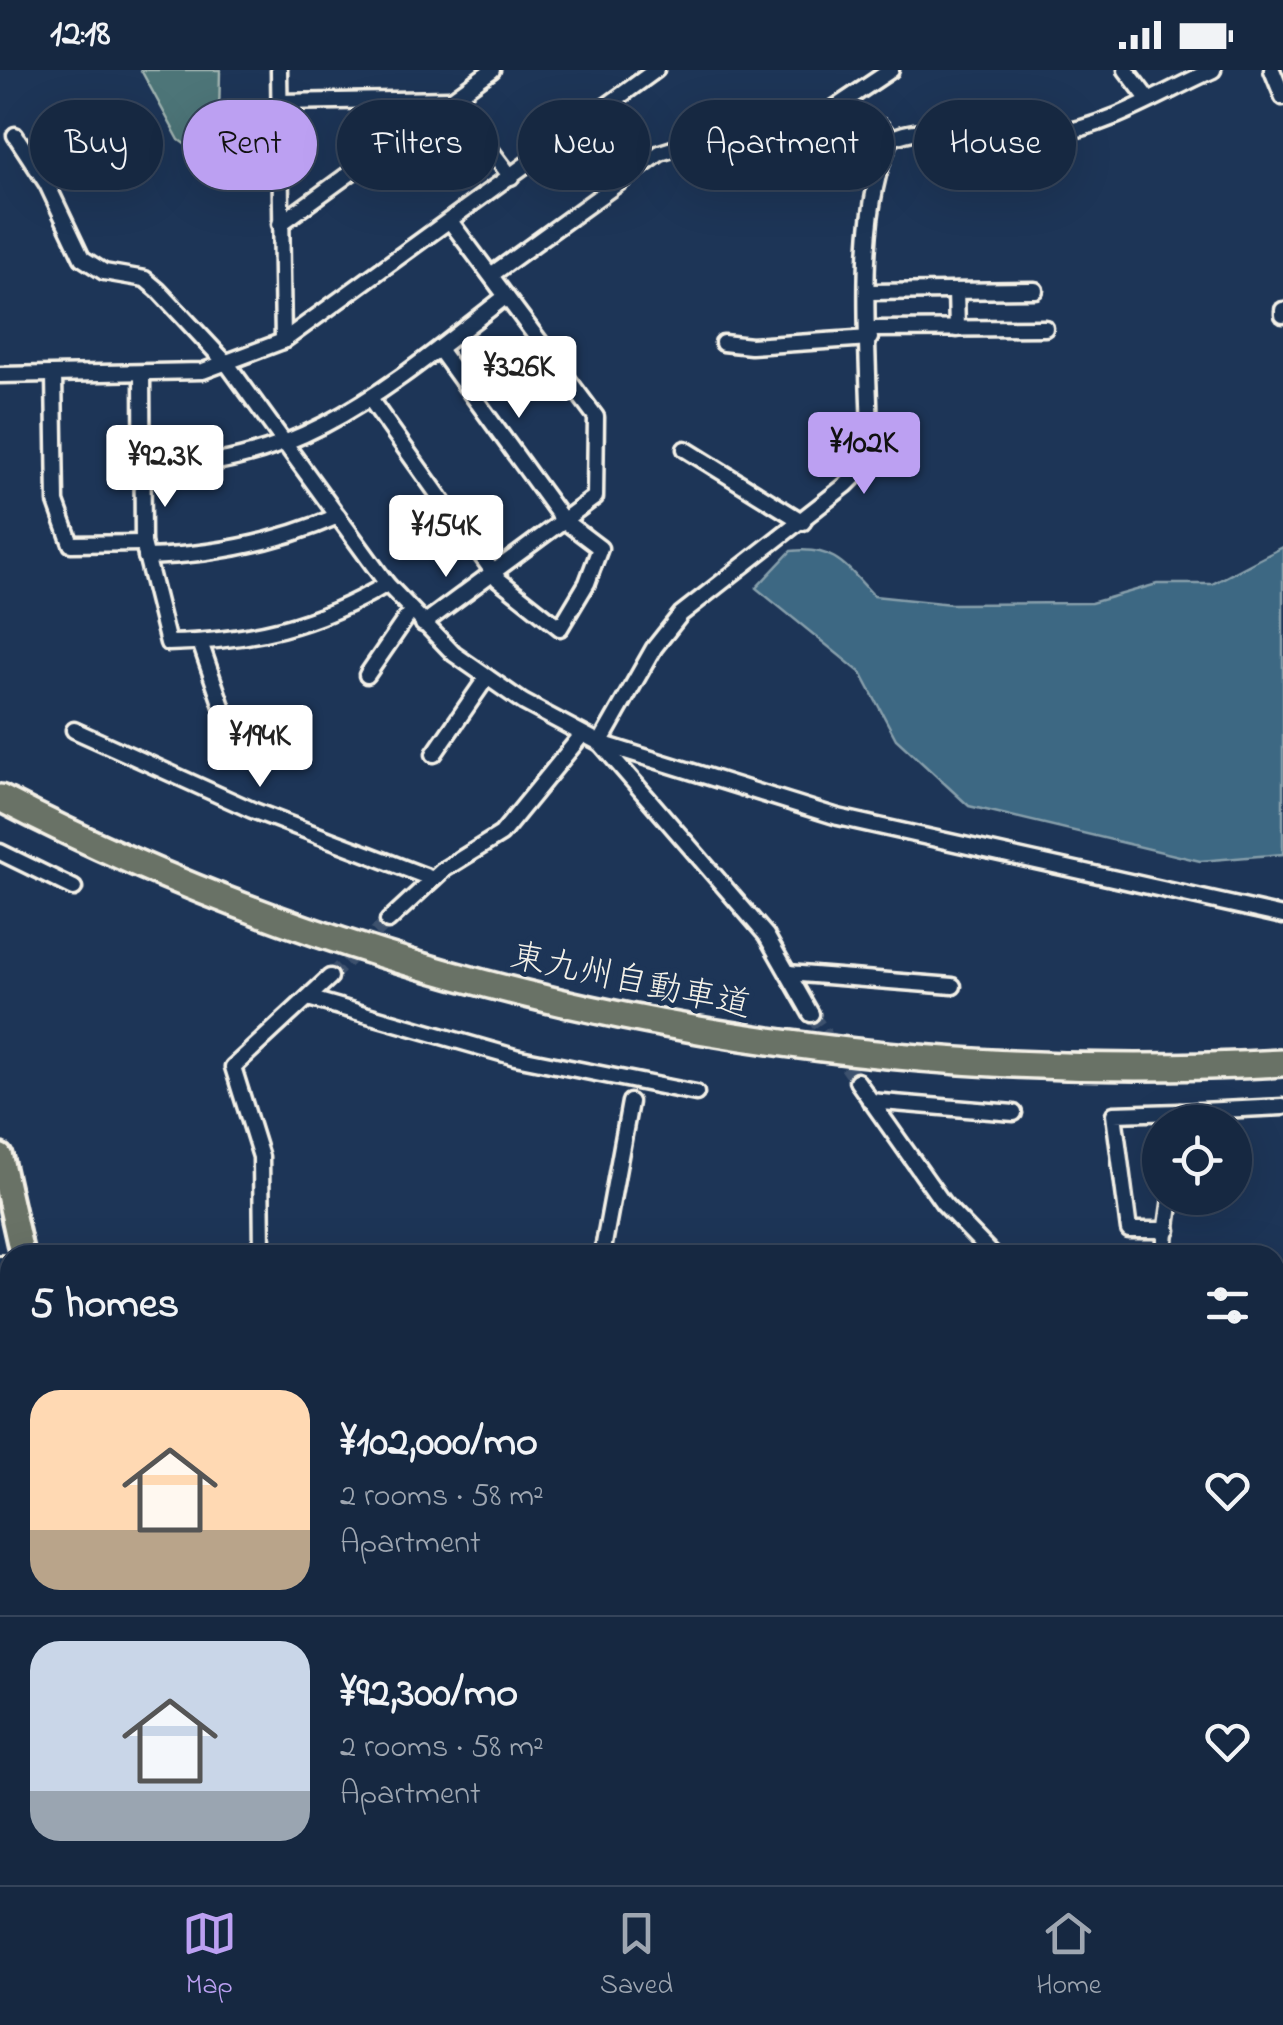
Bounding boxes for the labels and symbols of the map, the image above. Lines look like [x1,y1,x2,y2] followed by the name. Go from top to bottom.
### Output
[449,336,589,421] pin: ¥326K
[794,412,934,497] pin: ¥102K
[84,425,246,510] pin: ¥92.3K
[376,495,516,580] pin: ¥154K
[190,705,330,790] pin: ¥194K
[505,932,755,1033] street label: 東九州自動車道

